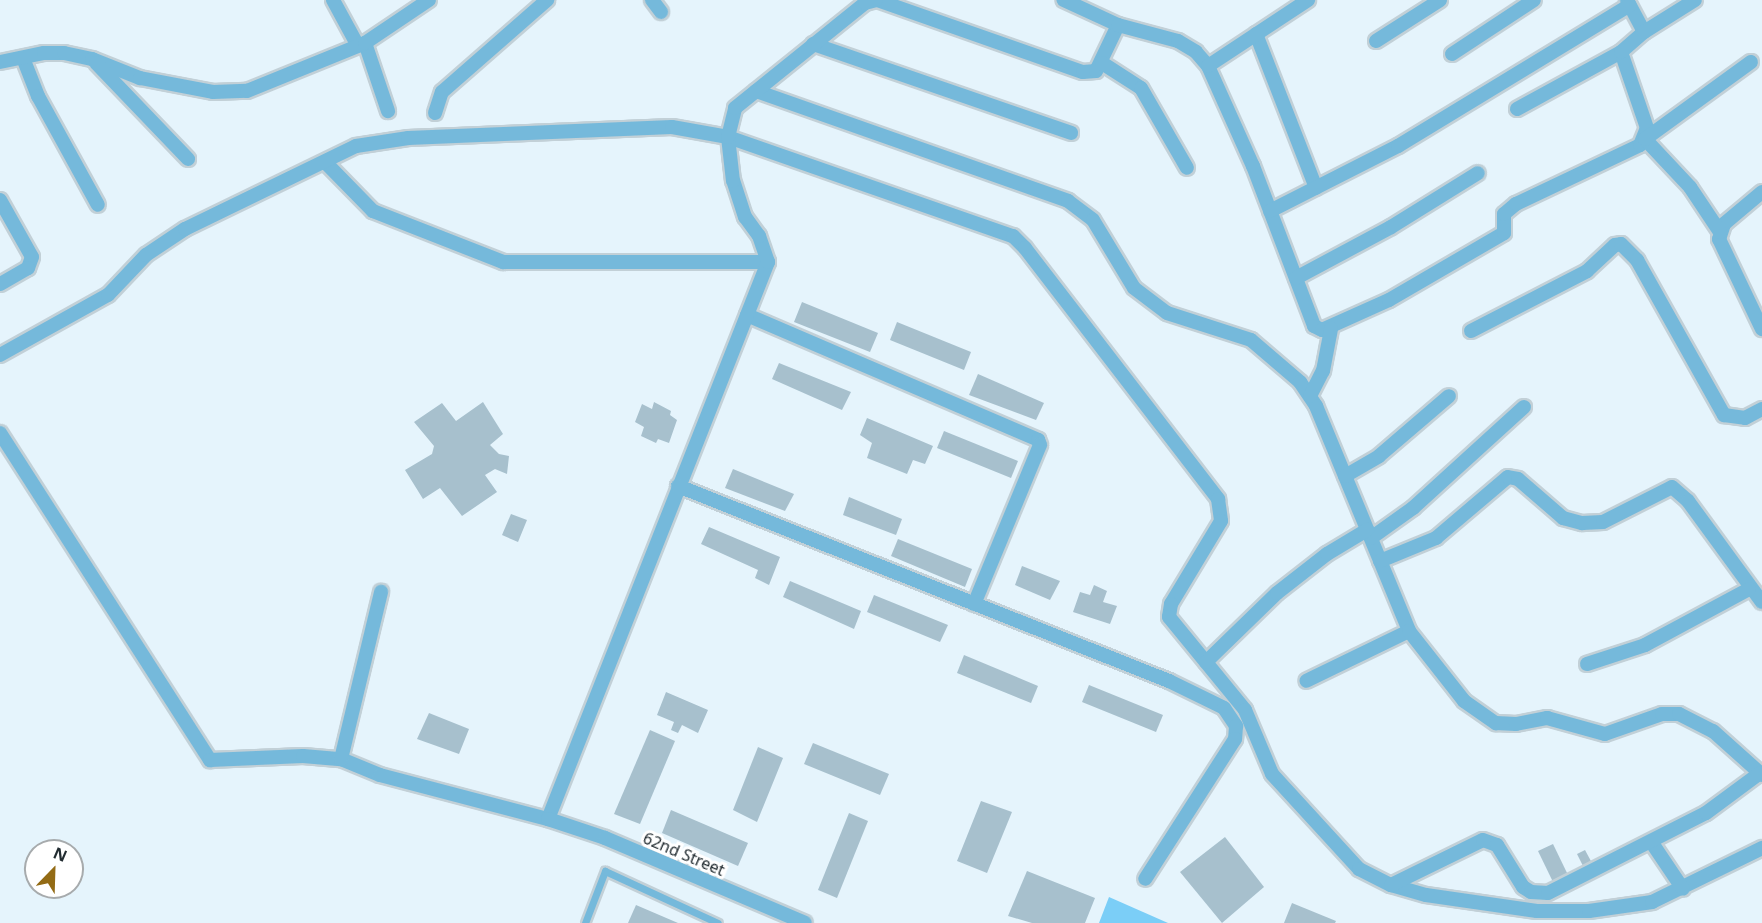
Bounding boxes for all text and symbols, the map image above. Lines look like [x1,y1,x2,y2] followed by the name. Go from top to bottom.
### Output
[640,828,728,880] street label: 62nd Street
[24,839,84,899] north arrow
[50,842,71,867] text: N

